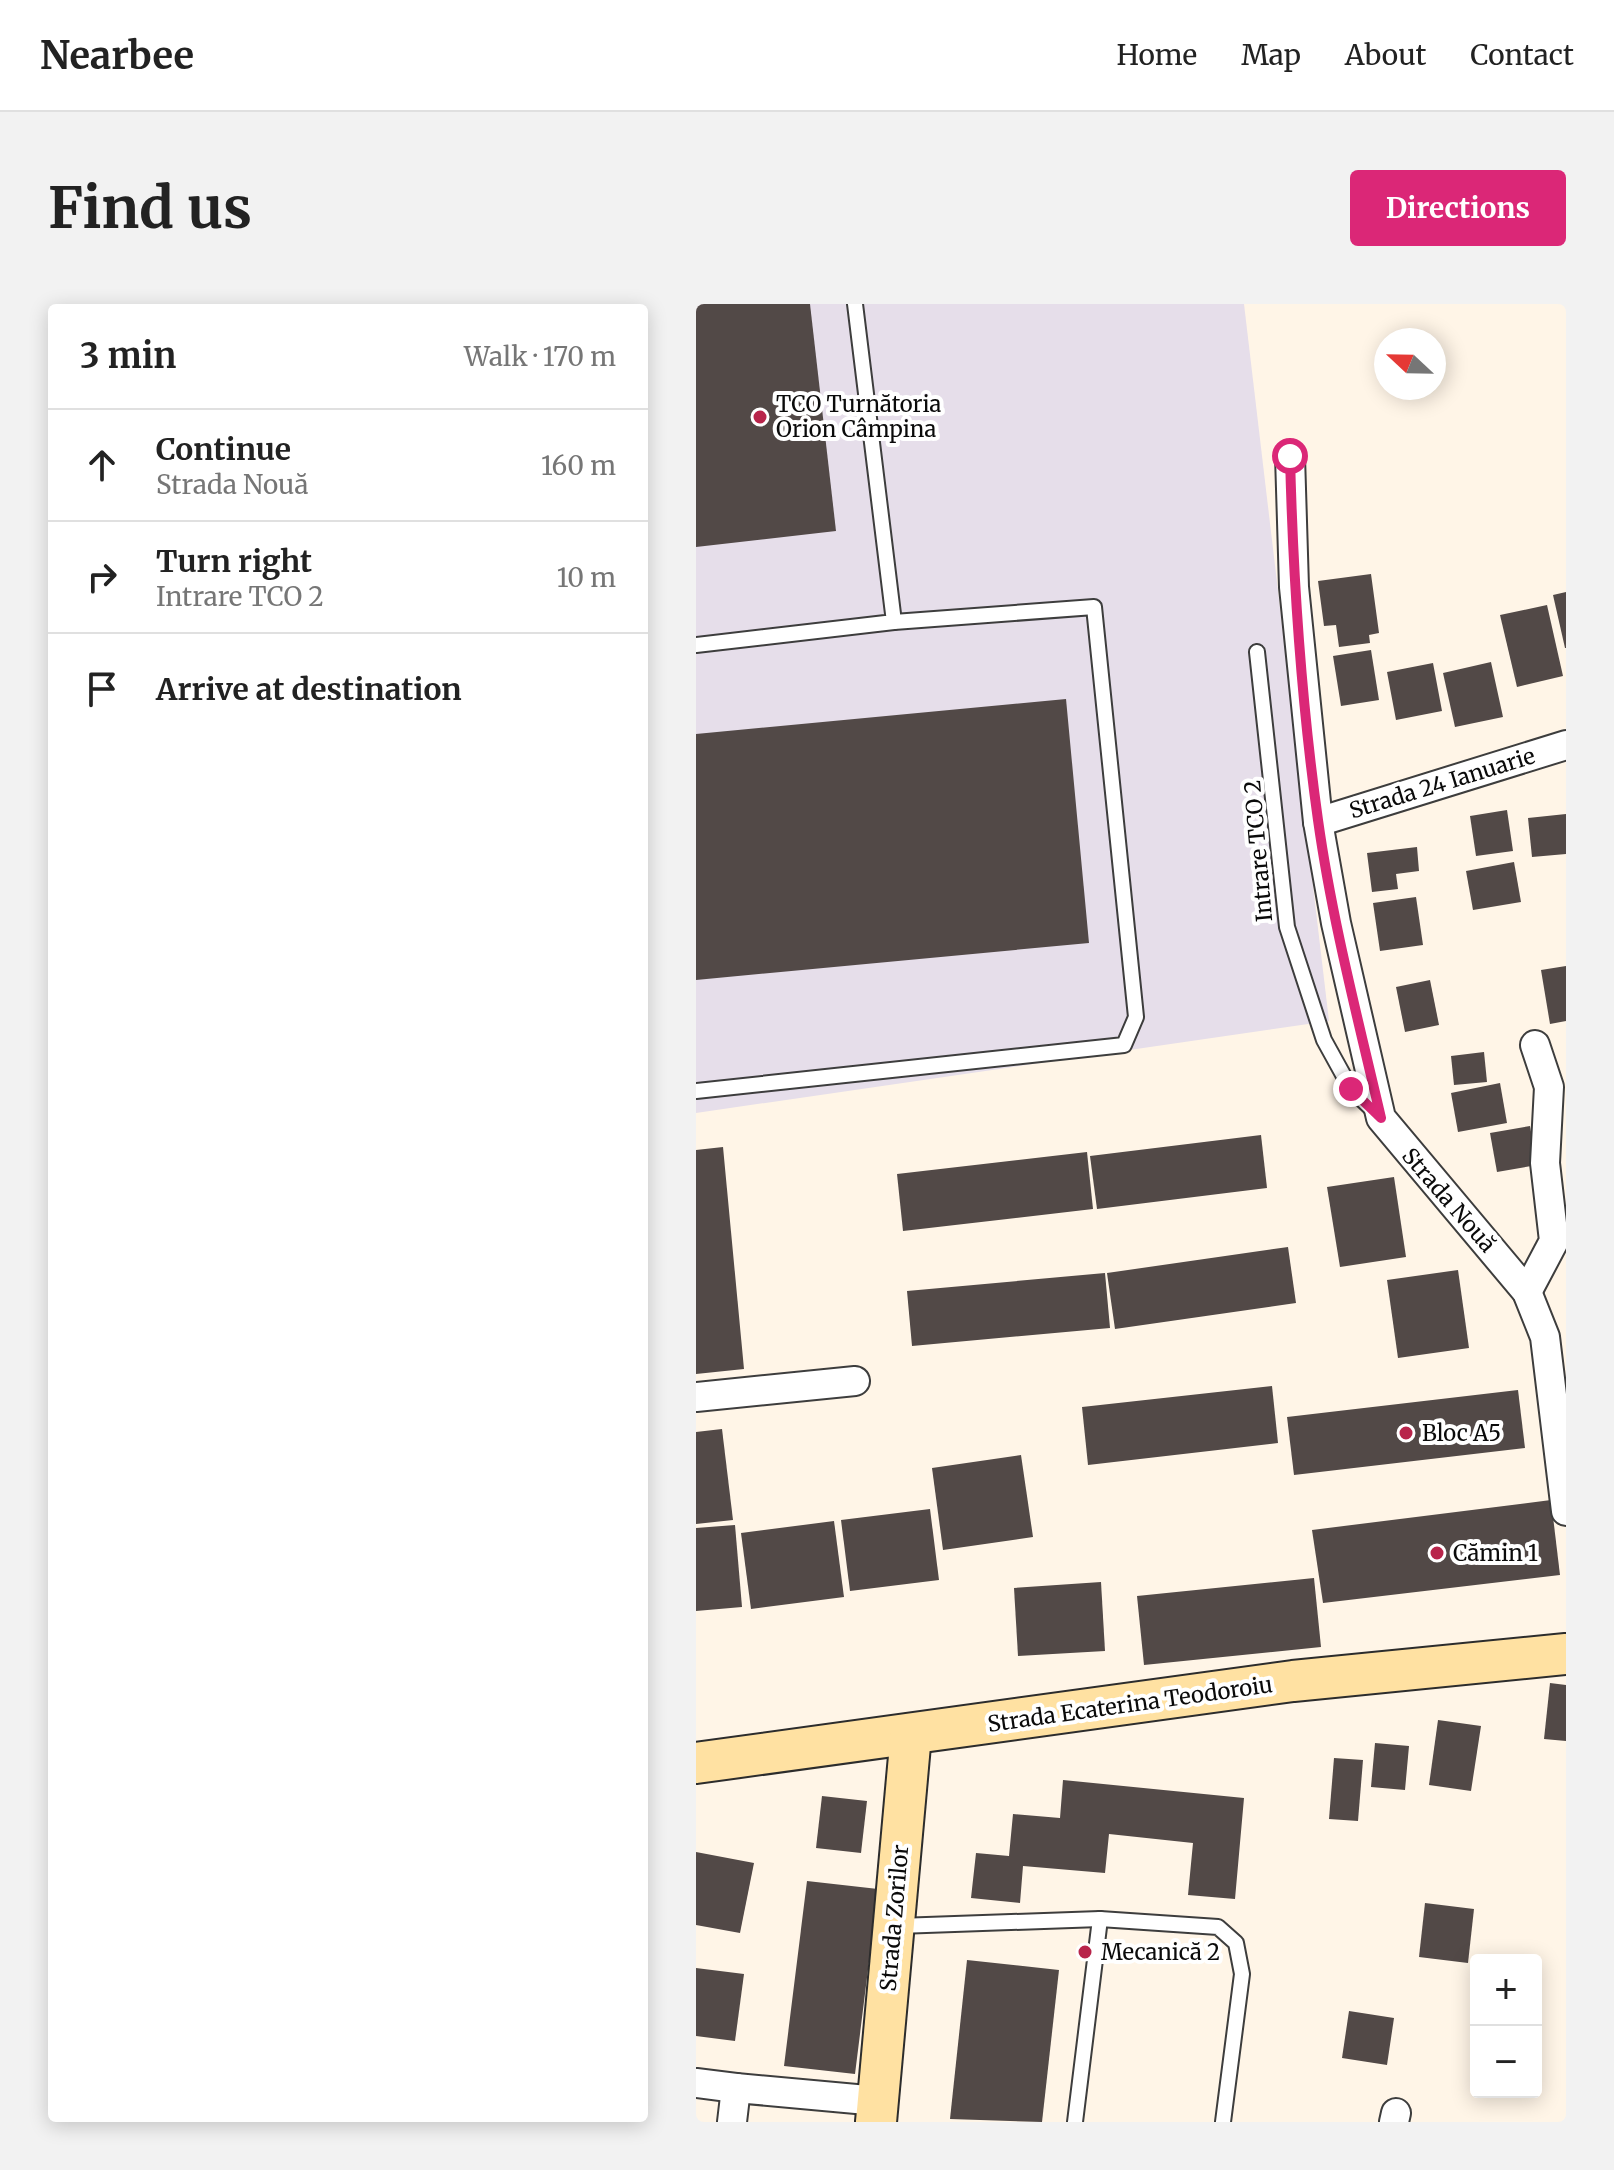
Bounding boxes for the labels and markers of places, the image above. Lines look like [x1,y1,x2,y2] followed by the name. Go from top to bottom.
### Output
[776,390,942,443] place label: TCO Turnătoria Orion Câmpina
[751,408,769,426] marker: TCO Turnătoria Orion Câmpina
[1422,1419,1501,1447] place label: Bloc A5
[1397,1424,1415,1442] marker: Bloc A5
[1453,1539,1538,1567] place label: Cămin 1
[1428,1544,1446,1562] marker: Cămin 1
[1101,1938,1220,1966] place label: Mecanică 2
[1076,1943,1094,1961] marker: Mecanică 2

